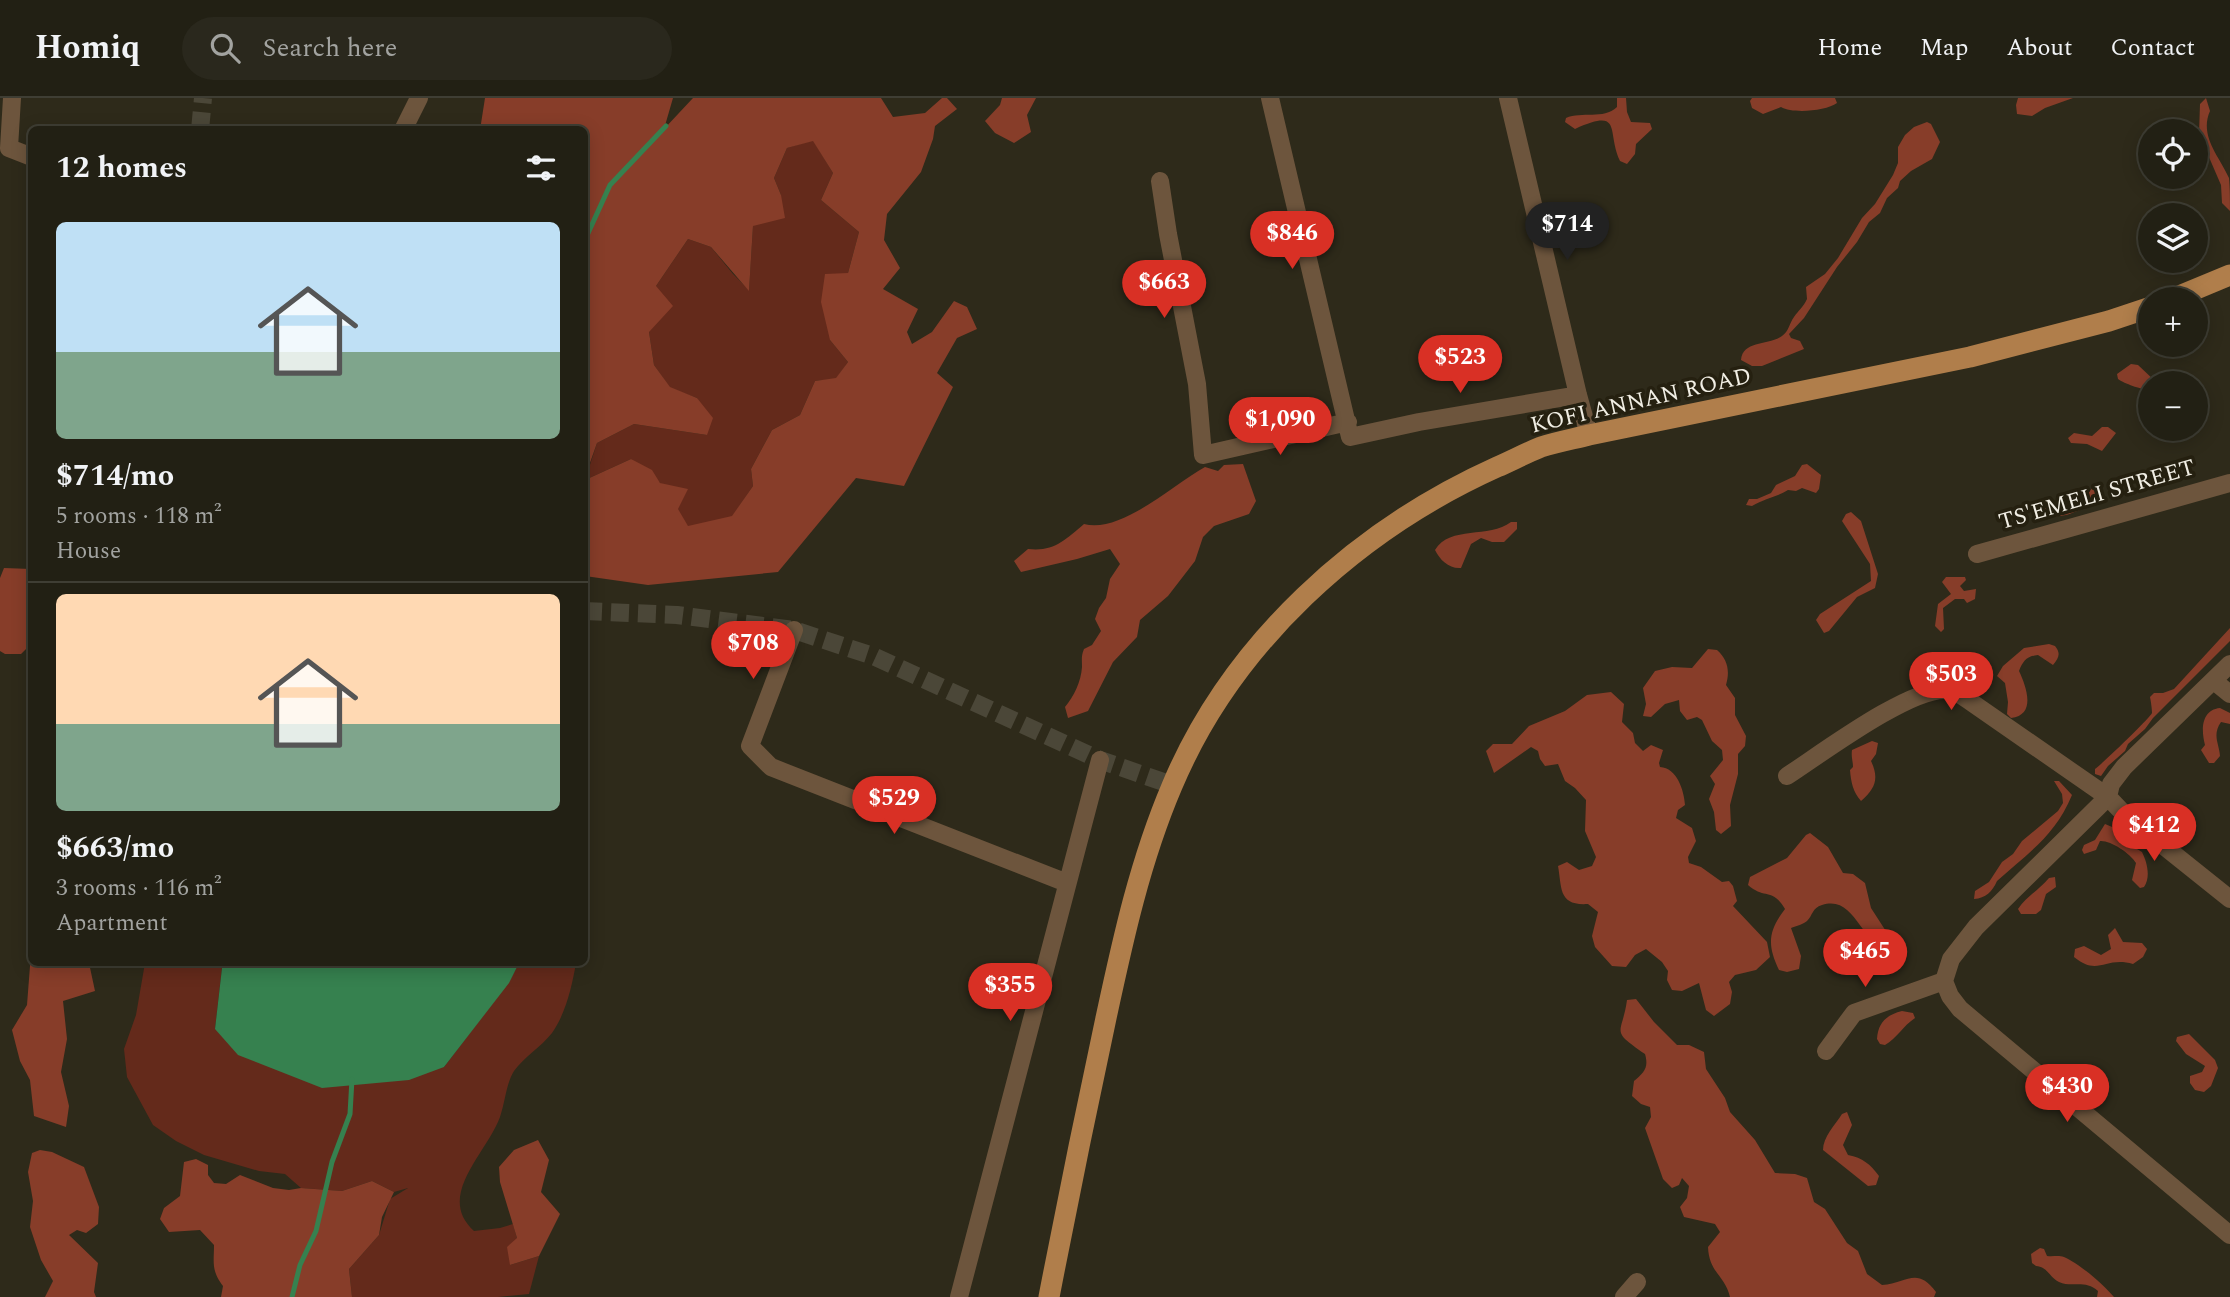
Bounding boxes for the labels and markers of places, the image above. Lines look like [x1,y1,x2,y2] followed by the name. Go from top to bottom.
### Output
[1526,202,1608,262] pin: $714
[1251,212,1333,271] pin: $846
[1123,260,1205,320] pin: $663
[1419,336,1501,395] pin: $523
[1223,398,1337,457] pin: $1,090
[712,622,794,681] pin: $708
[1910,652,1992,712] pin: $503
[853,776,935,836] pin: $529
[2113,804,2195,863] pin: $412
[1824,930,1906,989] pin: $465
[969,964,1051,1023] pin: $355
[2026,1065,2108,1124] pin: $430

